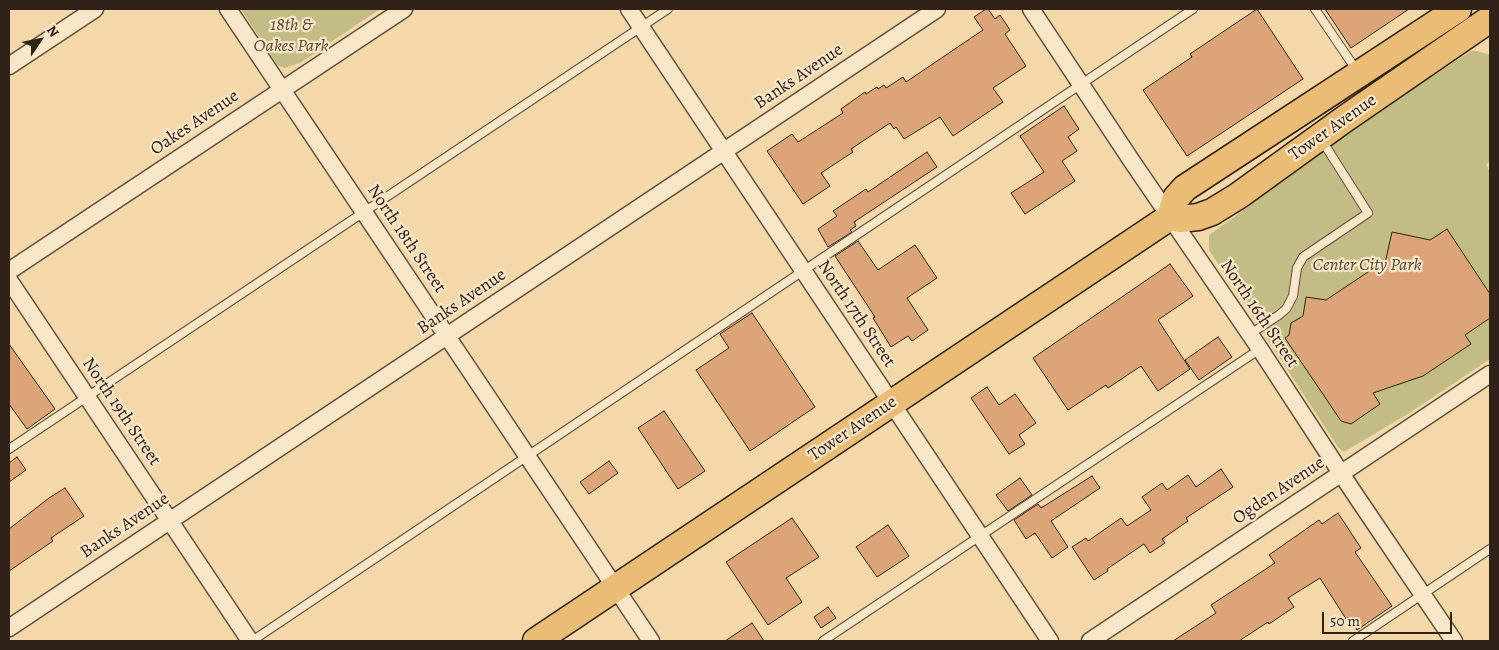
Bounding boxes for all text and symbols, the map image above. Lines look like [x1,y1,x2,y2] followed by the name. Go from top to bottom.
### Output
[15,15,65,65] north arrow
[254,15,328,58] park label: 18th & Oakes Park
[42,22,64,41] text: N
[751,39,847,115] street label: Banks Avenue
[147,86,243,160] street label: Oakes Avenue
[1285,90,1381,166] street label: Tower Avenue
[362,181,450,297] street label: North 18th Street
[1312,255,1422,277] park label: Center City Park
[812,256,900,372] street label: North 17th Street
[1215,256,1303,372] street label: North 16th Street
[414,264,510,340] street label: Banks Avenue
[77,354,165,470] street label: North 19th Street
[805,392,901,466] street label: Tower Avenue
[1229,452,1329,530] street label: Ogden Avenue
[77,488,173,564] street label: Banks Avenue
[1324,602,1454,634] scale bar
[1330,611,1360,631] text: 50 m

